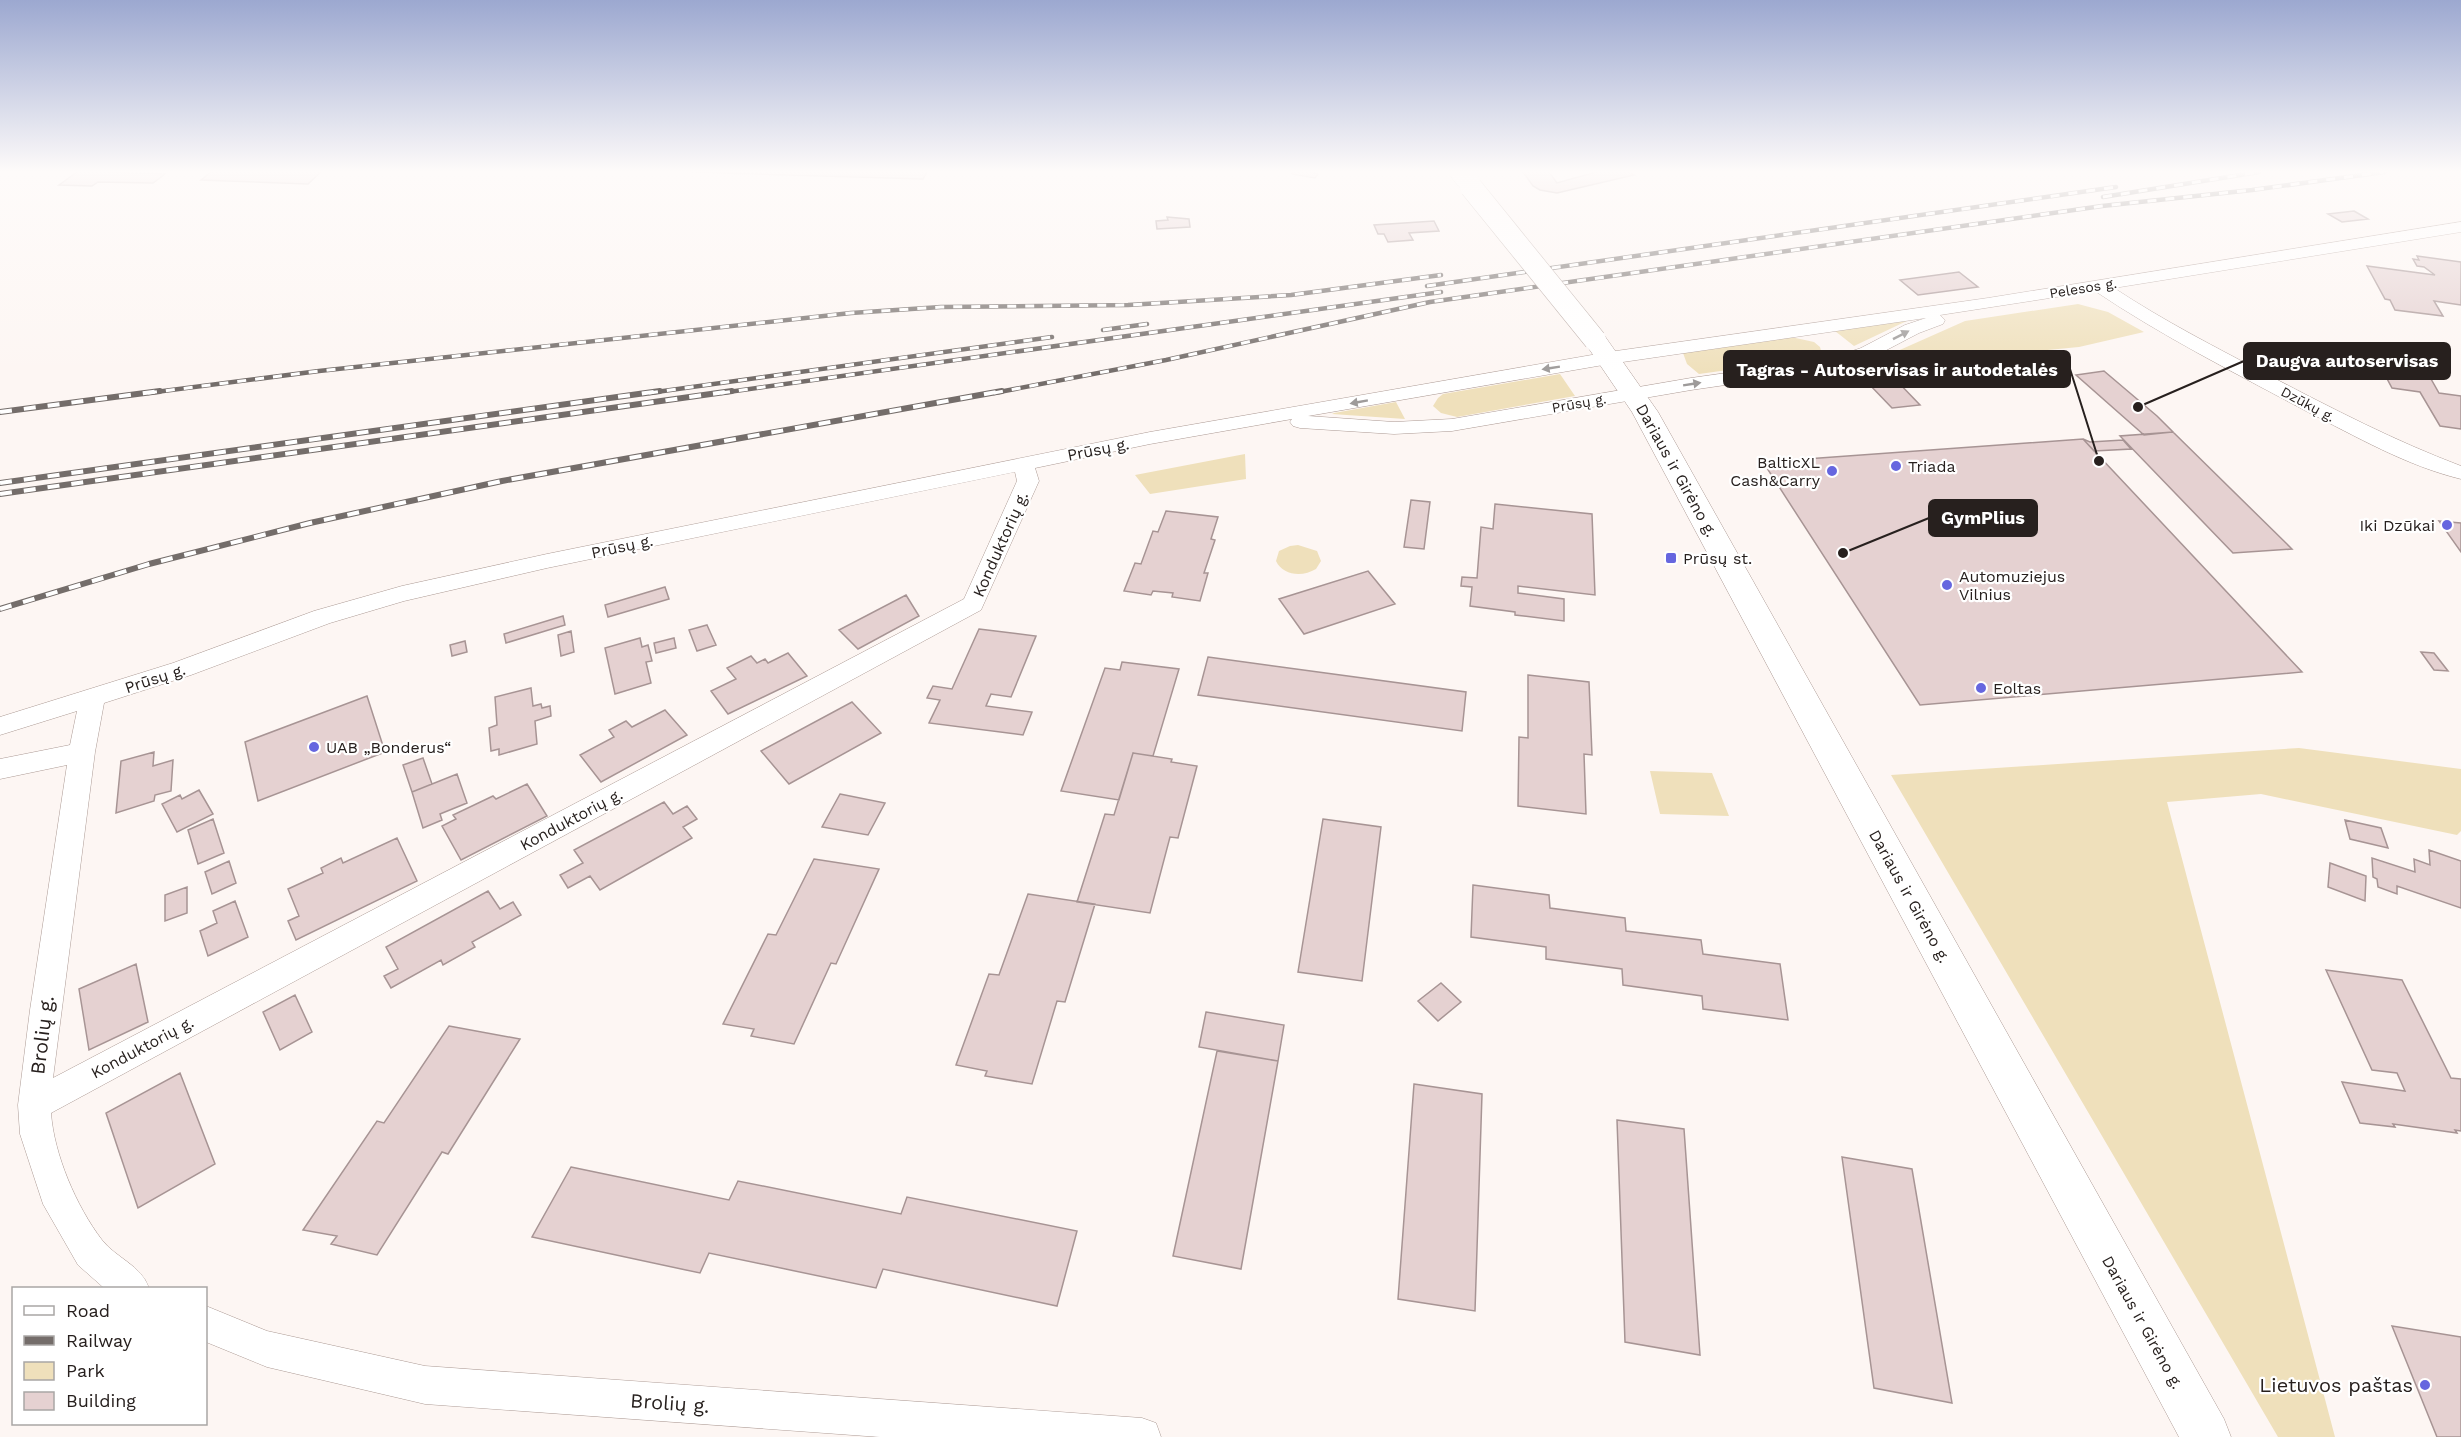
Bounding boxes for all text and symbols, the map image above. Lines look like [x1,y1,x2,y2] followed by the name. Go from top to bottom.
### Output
[2048,275,2118,301] street label: Pelesos g.
[1892,330,1909,340] one-way arrow
[2244,343,2450,379] callout: Daugva autoservisas
[2256,350,2439,371] text: Daugva autoservisas
[1724,351,2070,387] callout: Tagras - Autoservisas ir autodetalės
[1736,359,2058,380] text: Tagras - Autoservisas ir autodetalės
[1541,364,1560,373] one-way arrow
[1683,379,1702,388] one-way arrow
[2278,383,2338,425] street label: Dzūkų g.
[1551,390,1607,416] street label: Prūsų g.
[1349,398,1368,407] one-way arrow
[1632,400,1721,540] street label: Dariaus ir Girėno g.
[1066,434,1131,465] street label: Prūsų g.
[1730,453,1821,490] place label: BalticXL Cash&Carry
[1908,457,1956,476] place label: Triada
[1889,459,1903,473] marker: Triada
[1825,464,1839,478] marker: BalticXL Cash&Carry
[969,488,1032,600] street label: Konduktorių g.
[1929,500,2037,536] callout: GymPlius
[1941,507,2025,528] text: GymPlius
[2359,516,2435,535] place label: Iki Dzūkai
[2440,518,2454,532] marker: Iki Dzūkai
[589,531,655,562] street label: Prūsų g.
[1683,549,1752,568] place label: Prūsų st.
[1664,551,1678,565] marker: Prūsų st.
[1959,567,2065,604] place label: Automuziejus Vilnius
[1940,578,1954,592] marker: Automuziejus Vilnius
[122,660,188,697] street label: Prūsų g.
[1993,679,2041,698] place label: Eoltas
[1974,681,1988,695] marker: Eoltas
[326,738,451,757] place label: UAB „Bonderus“
[307,740,321,754] marker: UAB „Bonderus“
[517,784,626,854] street label: Konduktorių g.
[1865,826,1954,966] street label: Dariaus ir Girėno g.
[25,994,59,1076] street label: Brolių g.
[88,1012,197,1082] street label: Konduktorių g.
[2098,1252,2187,1392] street label: Dariaus ir Girėno g.
[12,1287,207,1425] legend
[66,1300,110,1321] text: Road
[66,1330,133,1351] text: Railway
[66,1360,105,1381] text: Park
[2259,1373,2413,1397] place label: Lietuvos paštas
[2418,1378,2432,1392] marker: Lietuvos paštas
[630,1388,710,1418] street label: Brolių g.
[66,1390,136,1411] text: Building

